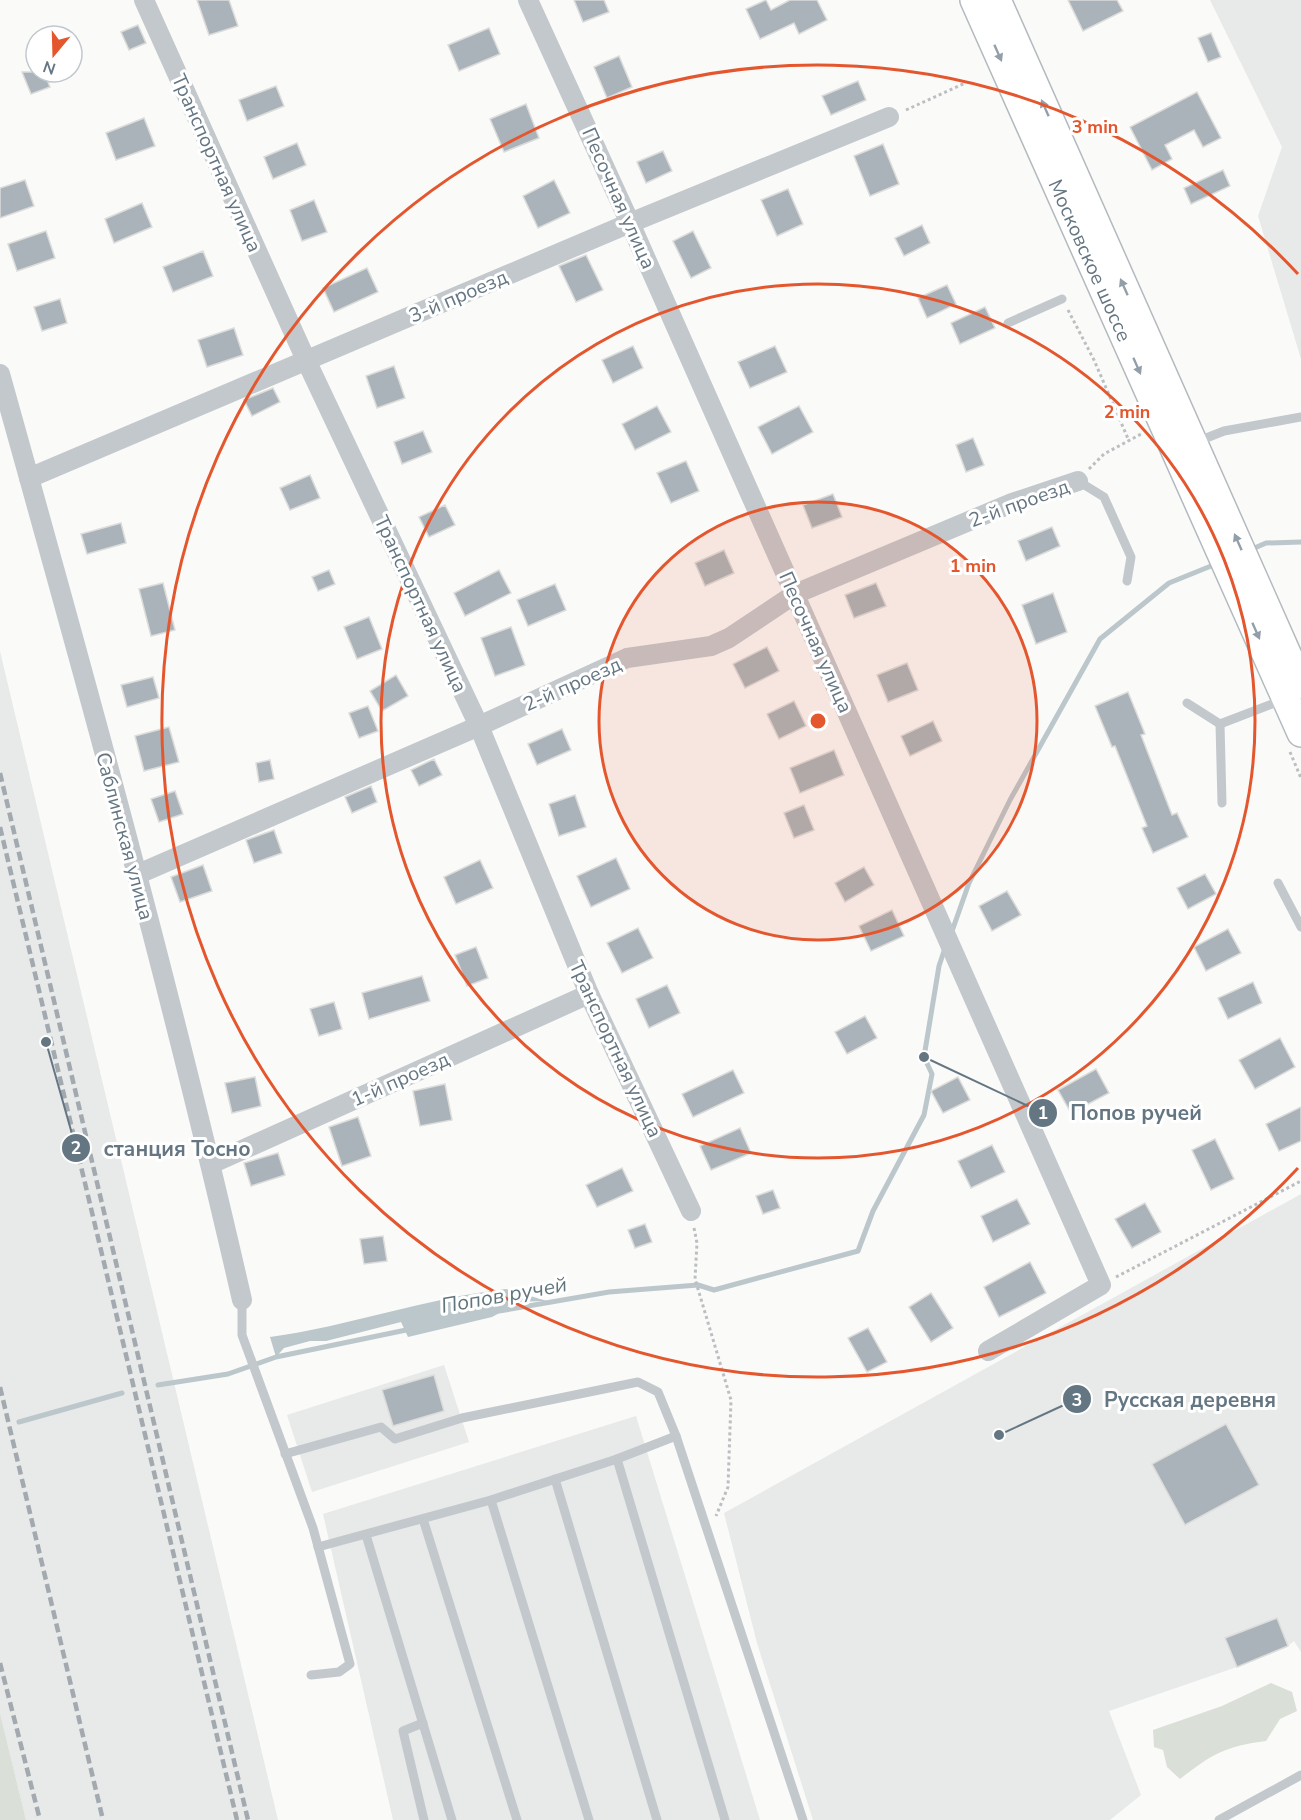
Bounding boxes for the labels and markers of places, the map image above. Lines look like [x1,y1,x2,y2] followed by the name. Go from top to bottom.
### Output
[808,711,828,731] centre of rings
[1028,1093,1214,1132] callout: Попов ручей
[61,1129,262,1168] callout: станция Тосно
[1062,1380,1288,1419] callout: Русская деревня

